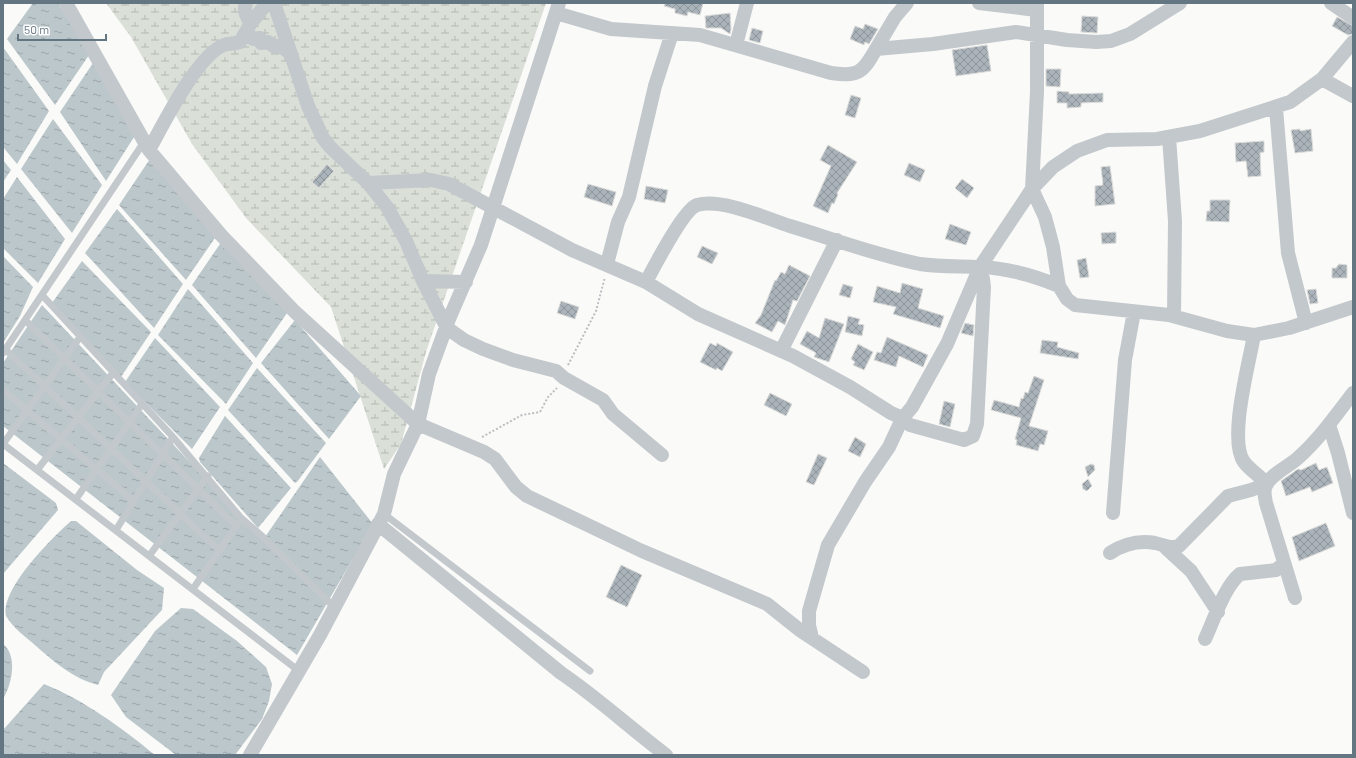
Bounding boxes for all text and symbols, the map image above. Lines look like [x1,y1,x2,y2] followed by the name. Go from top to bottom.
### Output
[18,16,106,42] scale bar
[24,22,49,36] text: 50 m

